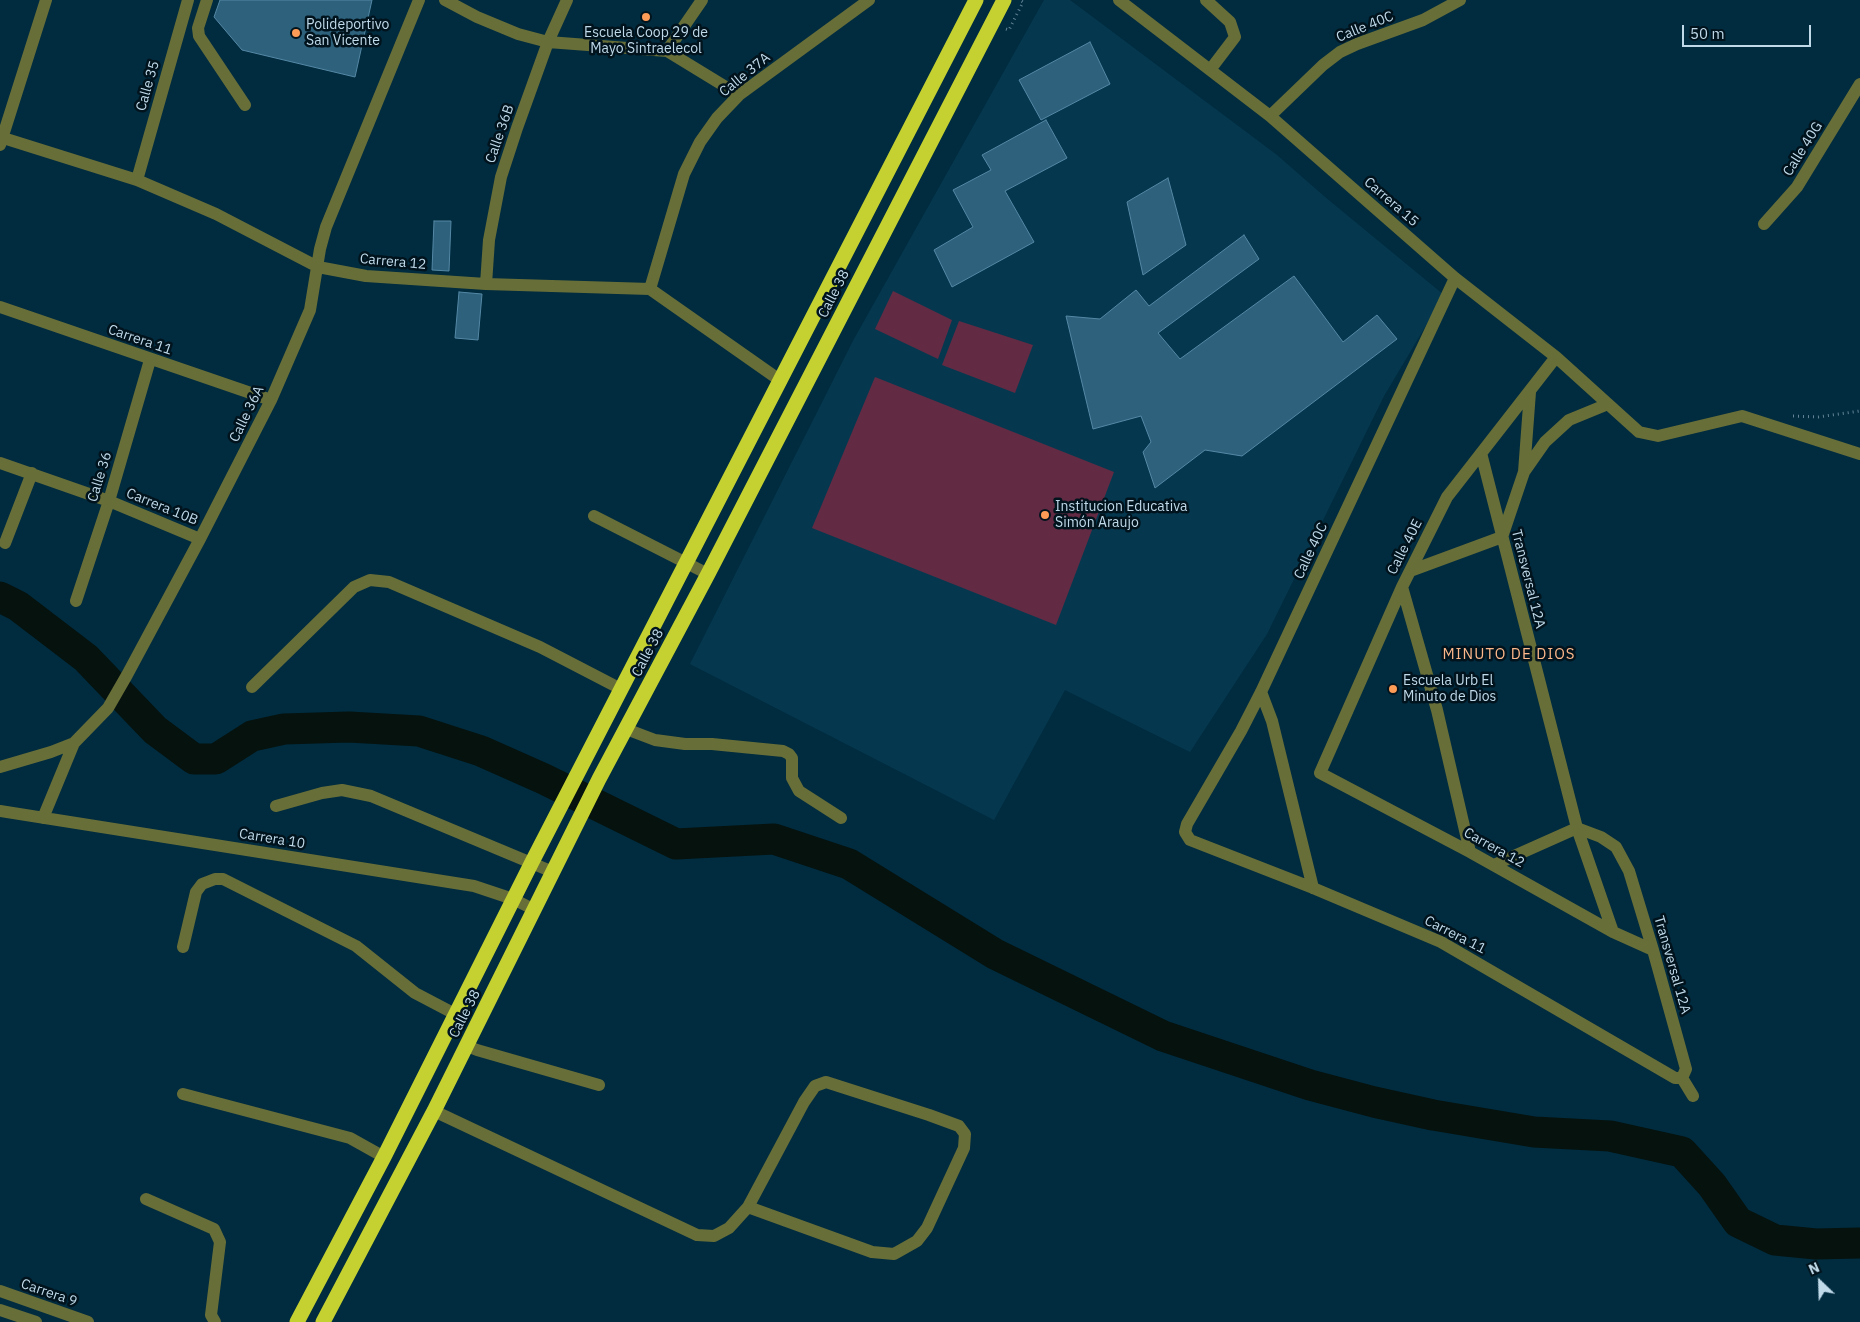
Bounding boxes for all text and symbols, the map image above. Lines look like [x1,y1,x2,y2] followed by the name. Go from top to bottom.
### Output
[1334,8,1396,46] street label: Calle 40C
[640,11,652,23] marker: Escuela Coop 29 de Mayo Sintraelecol
[1685,15,1814,47] scale bar
[306,17,389,49] place label: Polideportivo San Vicente
[1690,24,1725,43] text: 50 m
[584,25,708,58] place label: Escuela Coop 29 de Mayo Sintraelecol
[290,27,302,39] marker: Polideportivo San Vicente
[716,49,774,101] street label: Calle 37A
[133,59,163,113] street label: Calle 35
[482,103,518,165] street label: Calle 36B
[1780,119,1826,179] street label: Calle 40G
[1360,174,1422,230] street label: Carrera 15
[359,251,427,273] street label: Carrera 12
[815,267,853,321] street label: Calle 38
[106,321,174,359] street label: Carrera 11
[226,383,268,445] street label: Calle 36A
[84,450,116,504] street label: Calle 36
[124,485,200,529] street label: Carrera 10B
[1055,499,1187,532] place label: Institucion Educativa Simón Araujo
[1039,509,1051,521] marker: Institucion Educativa Simón Araujo
[1384,517,1426,577] street label: Calle 40E
[1291,520,1331,582] street label: Calle 40C
[1508,528,1548,630] street label: Transversal 12A
[628,626,668,680] street label: Calle 38
[1441,646,1577,664] district label: MINUTO DE DIOS
[1403,673,1496,706] place label: Escuela Urb El Minuto de Dios
[1387,683,1399,695] marker: Escuela Urb El Minuto de Dios
[1461,824,1527,872] street label: Carrera 12
[238,825,306,853] street label: Carrera 10
[1421,912,1489,958] street label: Carrera 11
[1650,914,1694,1016] street label: Transversal 12A
[446,987,484,1041] street label: Calle 38
[1795,1257,1845,1307] north arrow
[1806,1258,1822,1279] text: N
[19,1276,79,1310] street label: Carrera 9

